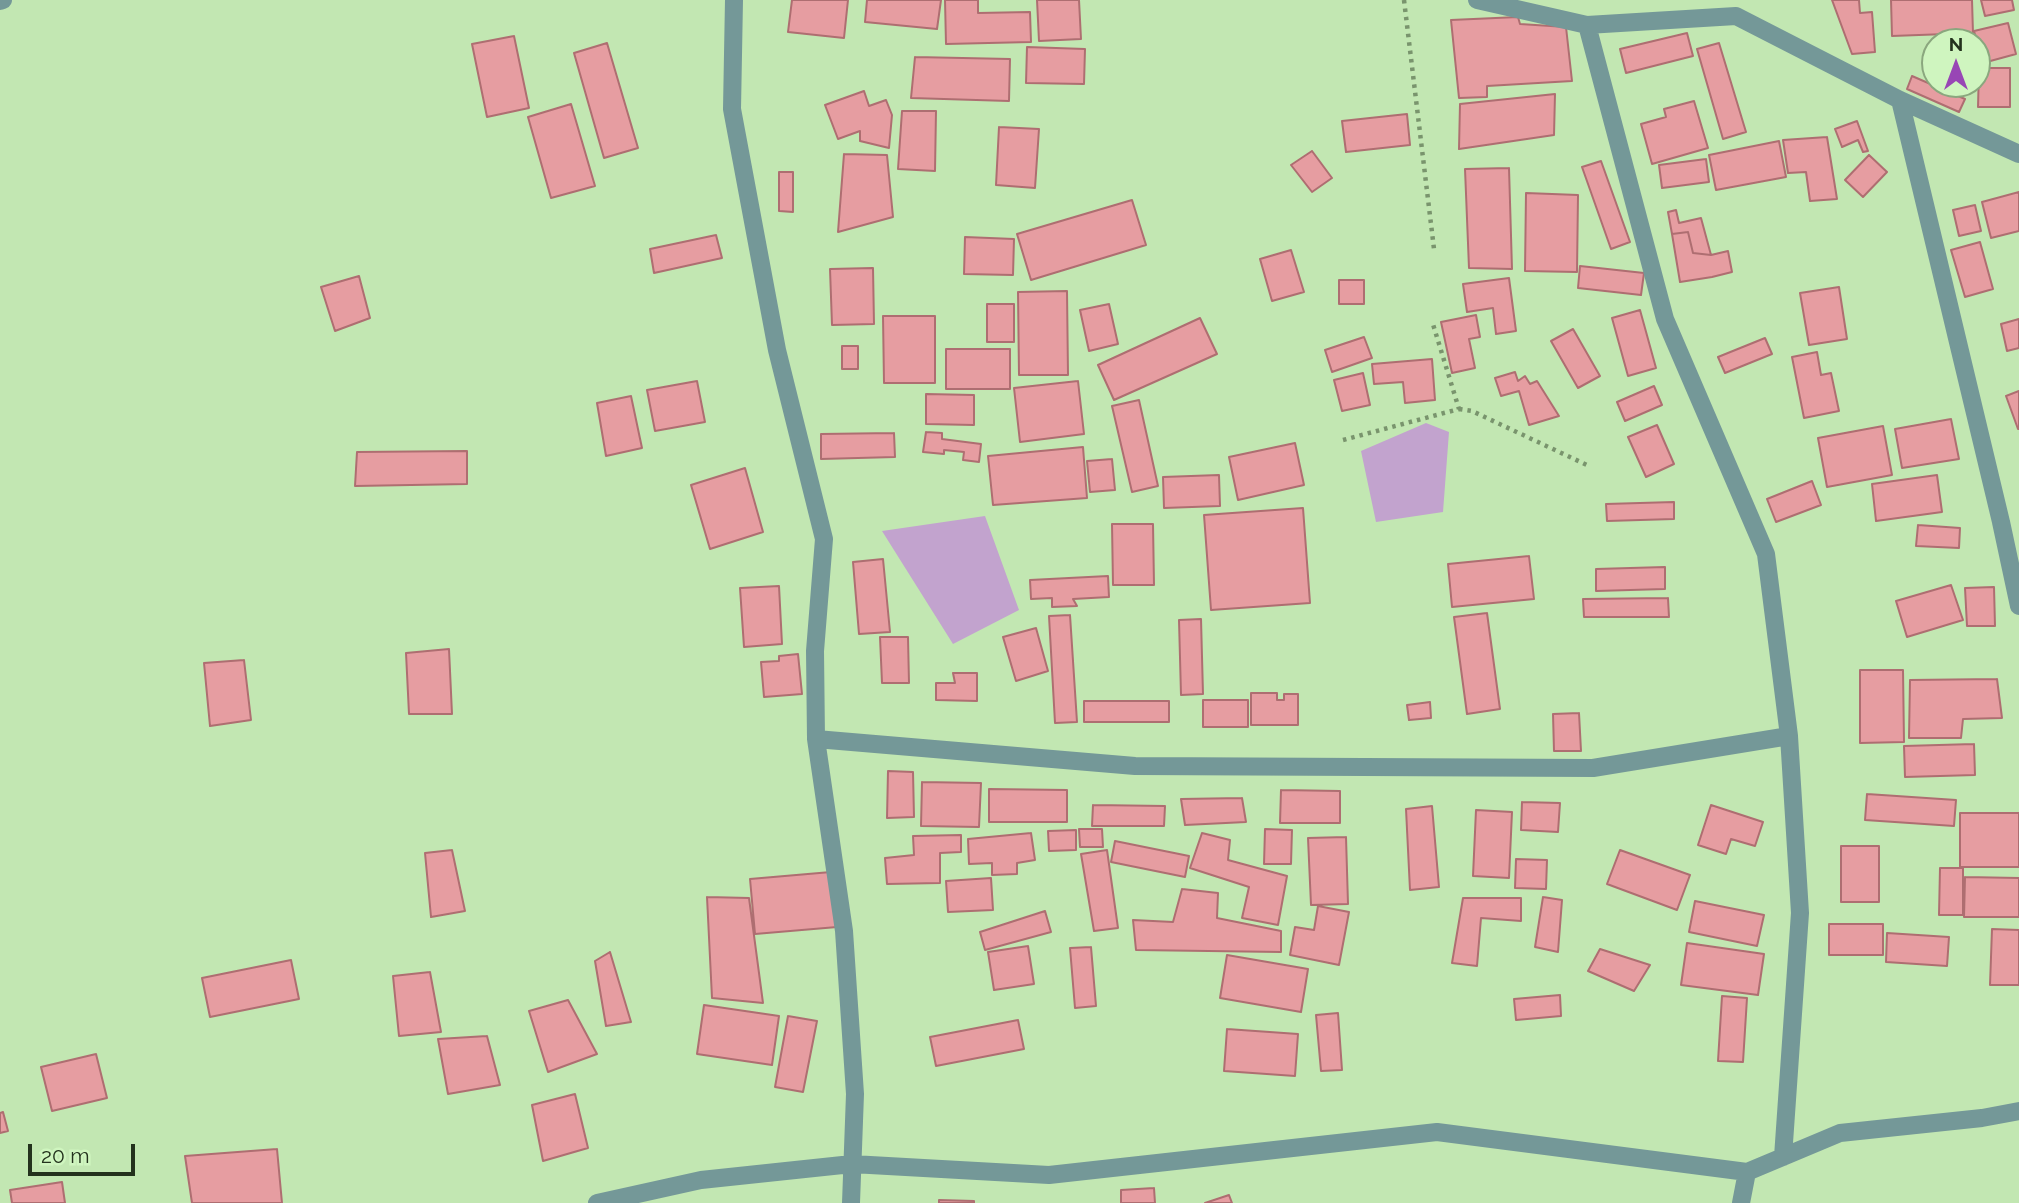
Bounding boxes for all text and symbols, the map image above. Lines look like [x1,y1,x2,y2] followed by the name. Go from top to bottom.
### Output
[1921,28,1991,98] north arrow
[1949,33,1963,55] text: N
[32,1130,138,1174] scale bar
[41,1143,89,1168] text: 20 m

